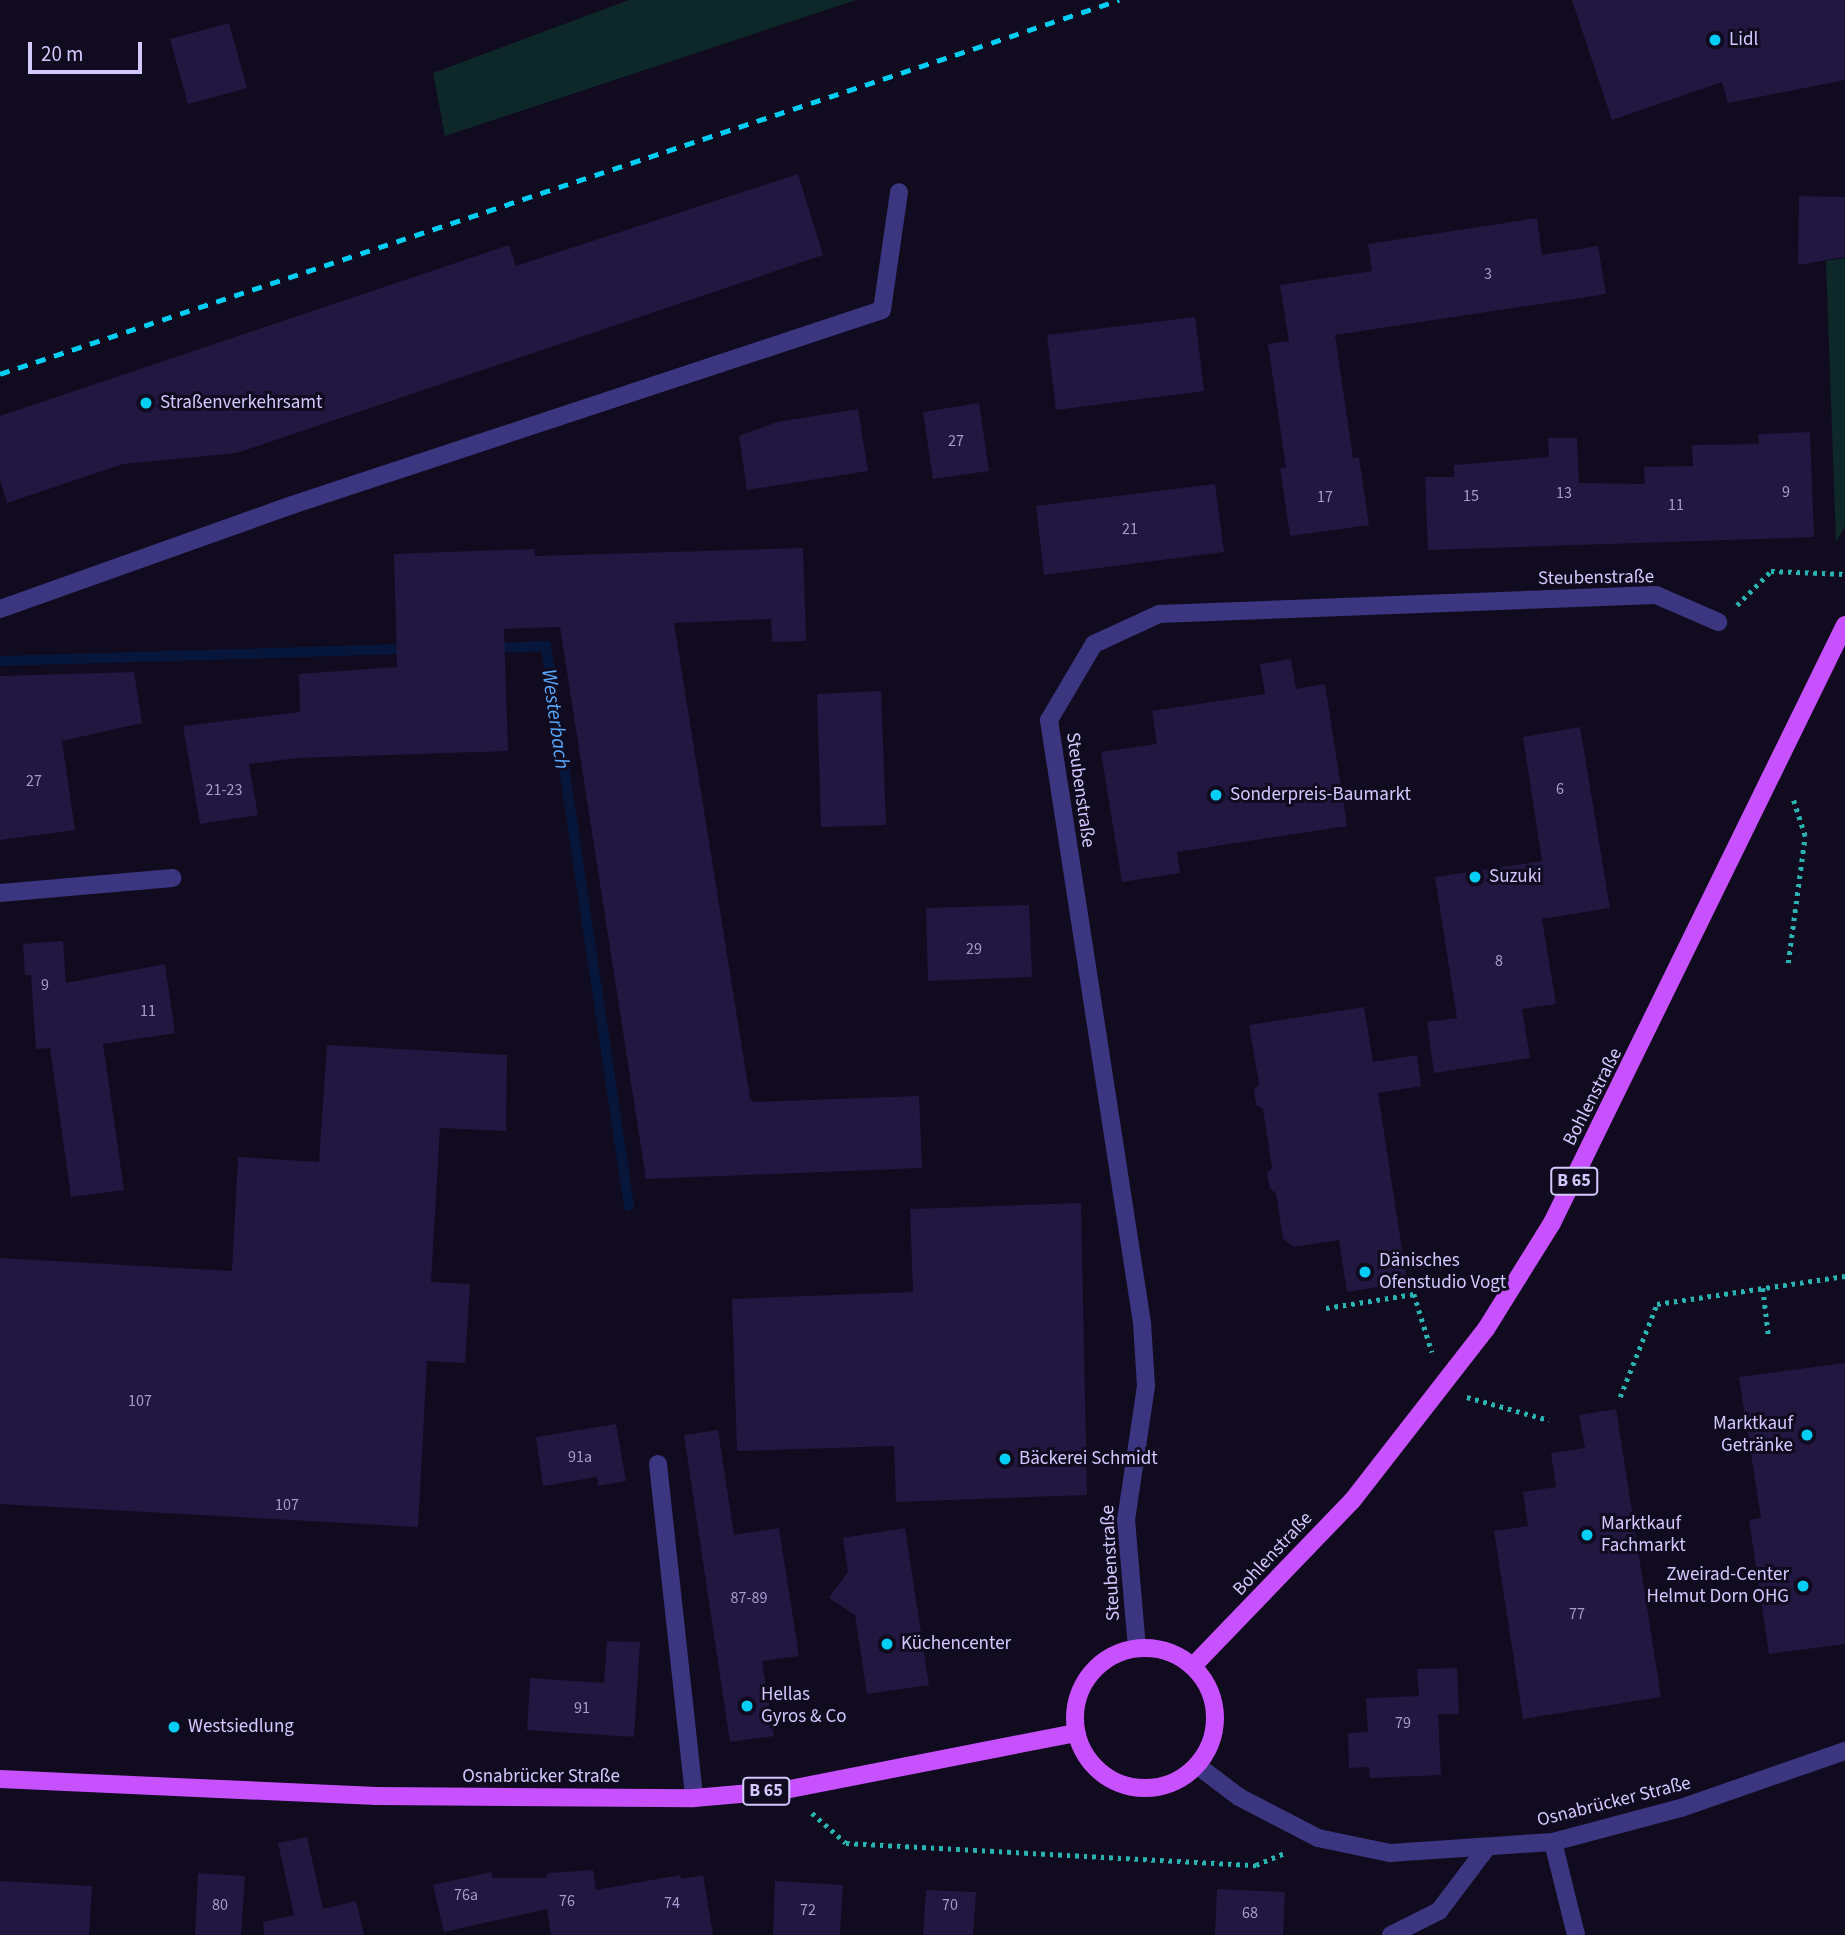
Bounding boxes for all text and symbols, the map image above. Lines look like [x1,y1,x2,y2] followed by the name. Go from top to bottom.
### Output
[32,28,145,72] scale bar
[1729,29,1758,51] place label: Lidl
[1707,32,1723,48] marker: Lidl
[41,39,83,69] text: 20 m
[1484,264,1492,284] house number: 3
[160,392,322,414] place label: Straßenverkehrsamt
[138,395,154,411] marker: Straßenverkehrsamt
[948,431,964,451] house number: 27
[1782,482,1790,502] house number: 9
[1556,483,1572,503] house number: 13
[1463,486,1479,506] house number: 15
[1317,487,1333,507] house number: 17
[1668,495,1684,515] house number: 11
[1122,519,1138,539] house number: 21
[1538,566,1654,590] street label: Steubenstraße
[537,667,575,771] water label: Westerbach
[1061,731,1099,849] street label: Steubenstraße
[26,771,42,791] house number: 27
[1556,779,1564,799] house number: 6
[206,780,242,800] house number: 21-23
[1230,784,1411,806] place label: Sonderpreis-Baumarkt
[1208,787,1224,803] marker: Sonderpreis-Baumarkt
[1489,866,1542,888] place label: Suzuki
[1467,869,1483,885] marker: Suzuki
[966,939,982,959] house number: 29
[1495,951,1503,971] house number: 8
[41,975,49,995] house number: 9
[140,1001,156,1021] house number: 11
[1559,1044,1627,1150] street label: Bohlenstraße
[1550,1166,1598,1196] road number: B 65
[1379,1250,1506,1294] place label: Dänisches Ofenstudio Vogt
[1357,1264,1373,1280] marker: Dänisches Ofenstudio Vogt
[128,1391,152,1411] house number: 107
[1713,1413,1793,1457] place label: Marktkauf Getränke
[1799,1427,1815,1443] marker: Marktkauf Getränke
[568,1447,592,1467] house number: 91a
[1019,1448,1158,1470] place label: Bäckerei Schmidt
[997,1451,1013,1467] marker: Bäckerei Schmidt
[275,1495,299,1515] house number: 107
[1097,1504,1125,1622] street label: Steubenstraße
[1228,1507,1318,1601] street label: Bohlenstraße
[1601,1513,1686,1557] place label: Marktkauf Fachmarkt
[1579,1527,1595,1543] marker: Marktkauf Fachmarkt
[1647,1564,1789,1608] place label: Zweirad-Center Helmut Dorn OHG
[1795,1578,1811,1594] marker: Zweirad-Center Helmut Dorn OHG
[731,1588,767,1608] house number: 87-89
[1569,1604,1585,1624] house number: 77
[901,1633,1011,1655] place label: Küchencenter
[879,1636,895,1652] marker: Küchencenter
[761,1684,847,1728] place label: Hellas Gyros & Co
[574,1698,590,1718] house number: 91
[739,1698,755,1714] marker: Hellas Gyros & Co
[1395,1713,1411,1733] house number: 79
[188,1716,294,1738] place label: Westsiedlung
[166,1719,182,1735] marker: Westsiedlung
[462,1766,620,1788] street label: Osnabrücker Straße
[1535,1772,1693,1832] street label: Osnabrücker Straße
[742,1776,790,1806] road number: B 65
[454,1885,478,1905] house number: 76a
[559,1891,575,1911] house number: 76
[664,1893,680,1913] house number: 74
[212,1895,228,1915] house number: 80
[942,1895,958,1915] house number: 70
[800,1900,816,1920] house number: 72
[1242,1903,1258,1923] house number: 68

